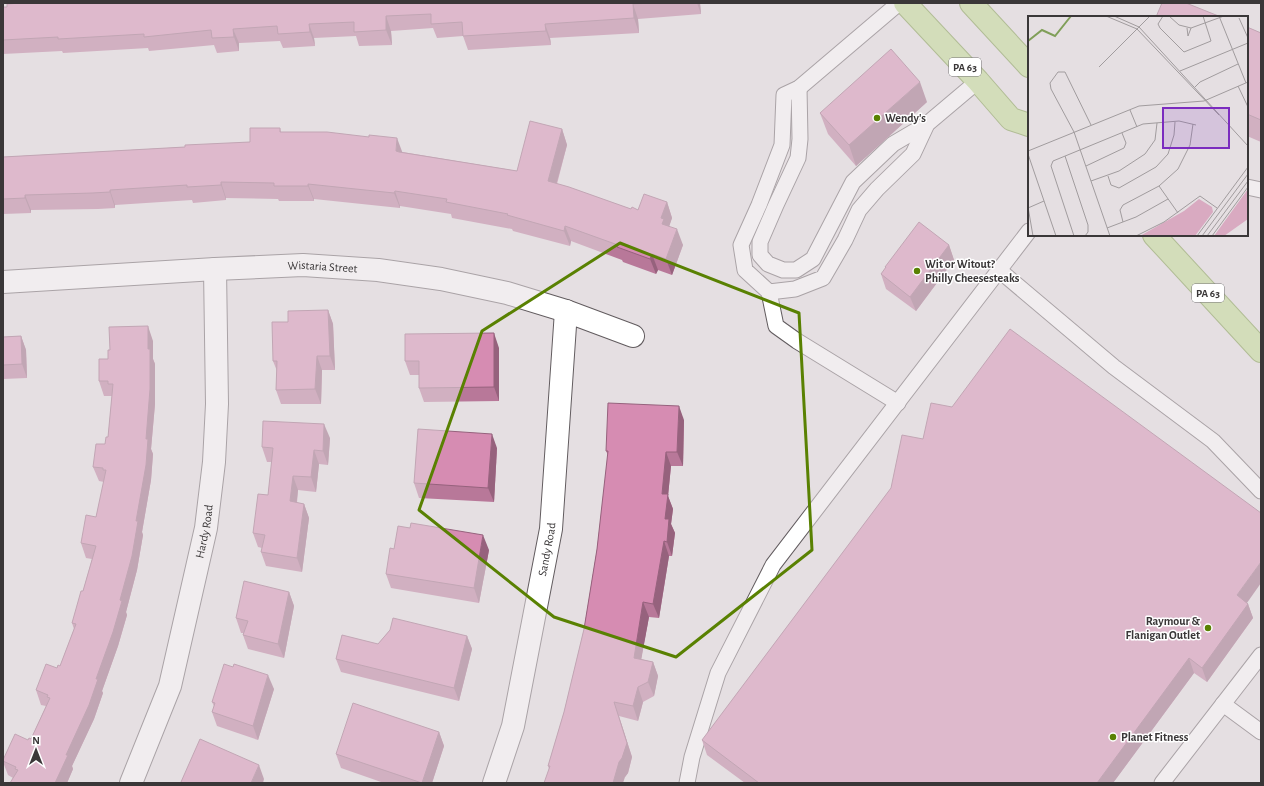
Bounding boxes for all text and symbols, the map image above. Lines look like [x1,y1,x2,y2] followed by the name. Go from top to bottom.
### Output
[1028,16,1248,236] inset map
[949,58,981,76] road number: PA 63
[885,112,926,125] place label: Wendy's
[872,113,882,123] marker: Wendy's
[925,258,1020,285] place label: Wit or Witout? Philly Cheesesteaks
[287,259,358,275] street label: Wistaria Street
[912,266,922,276] marker: Wit or Witout? Philly Cheesesteaks
[1192,284,1224,302] road number: PA 63
[193,504,215,559] street label: Hardy Road
[536,522,557,577] street label: Sandy Road
[1125,615,1200,641] place label: Raymour & Flanigan Outlet
[1203,623,1213,633] marker: Raymour & Flanigan Outlet
[16,730,56,770] north arrow
[1121,731,1189,743] place label: Planet Fitness
[1108,732,1118,742] marker: Planet Fitness
[32,735,40,746] text: N

